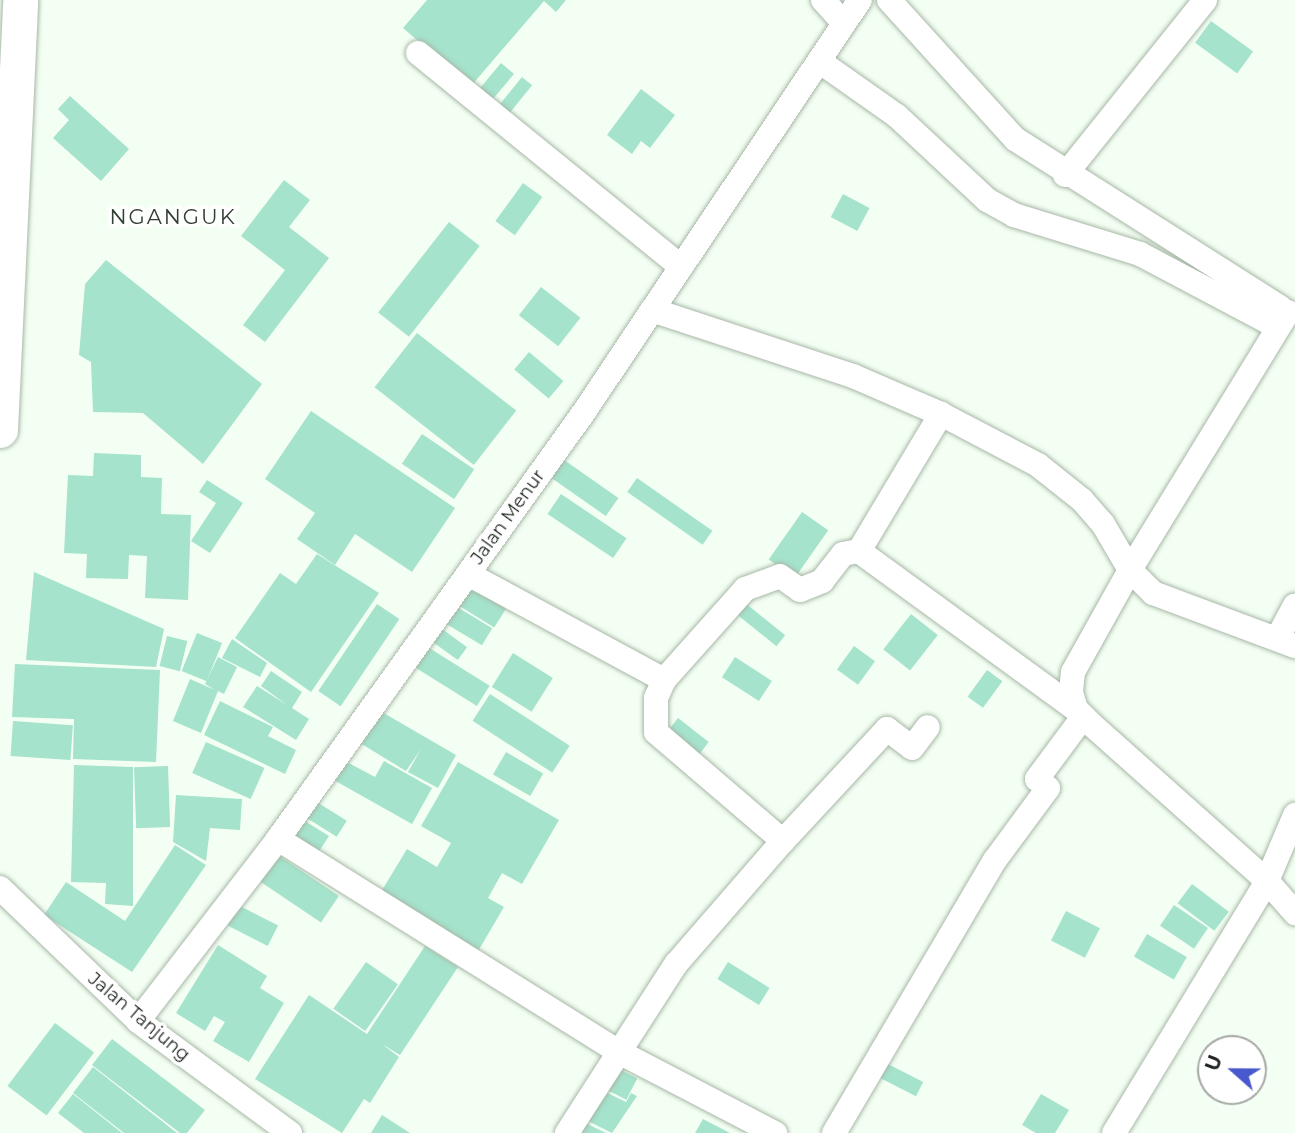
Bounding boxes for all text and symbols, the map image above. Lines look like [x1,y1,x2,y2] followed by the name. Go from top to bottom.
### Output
[110,204,236,230] district label: NGANGUK
[466,466,550,568] street label: Jalan Menur
[84,968,194,1066] street label: Jalan Tanjung
[1197,1035,1267,1105] north arrow
[1200,1052,1227,1074] text: U

